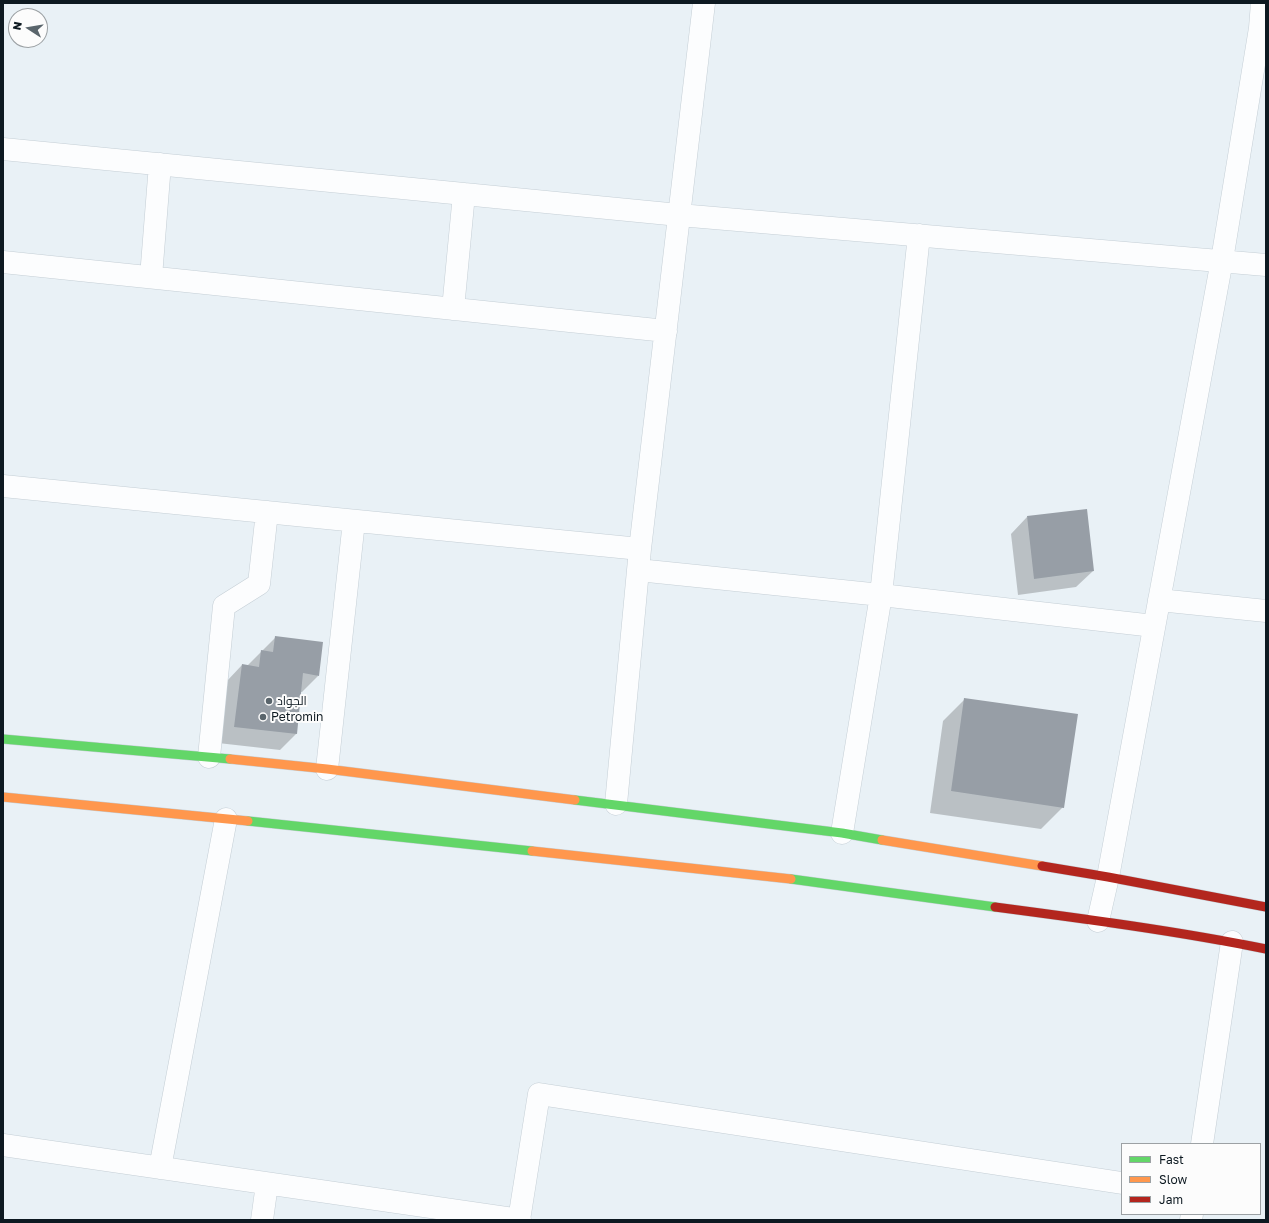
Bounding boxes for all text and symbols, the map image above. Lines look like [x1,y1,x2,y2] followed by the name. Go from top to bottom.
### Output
[8,8,48,48] north arrow
[10,20,24,31] text: N
[277,694,307,708] place label: الجواد
[264,696,274,706] marker: الجواد
[271,710,323,724] place label: Petromin
[258,712,268,722] marker: Petromin
[1121,1143,1261,1215] legend
[1159,1152,1184,1167] text: Fast
[1159,1172,1187,1187] text: Slow
[1159,1192,1183,1207] text: Jam

